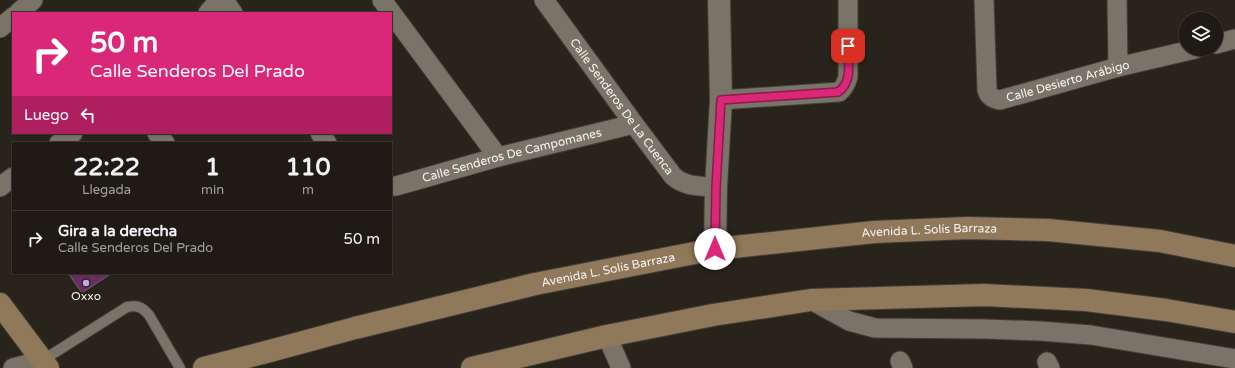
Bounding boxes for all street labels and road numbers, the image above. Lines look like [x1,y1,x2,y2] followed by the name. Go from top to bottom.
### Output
[567,36,677,178] street label: Calle Senderos De La Cuenca
[1004,58,1131,105] street label: Calle Desierto Arábigo
[421,125,603,185] street label: Calle Senderos De Campomanes
[861,221,997,240] street label: Avenida L. Solís Barraza
[540,250,676,290] street label: Avenida L. Solís Barraza

